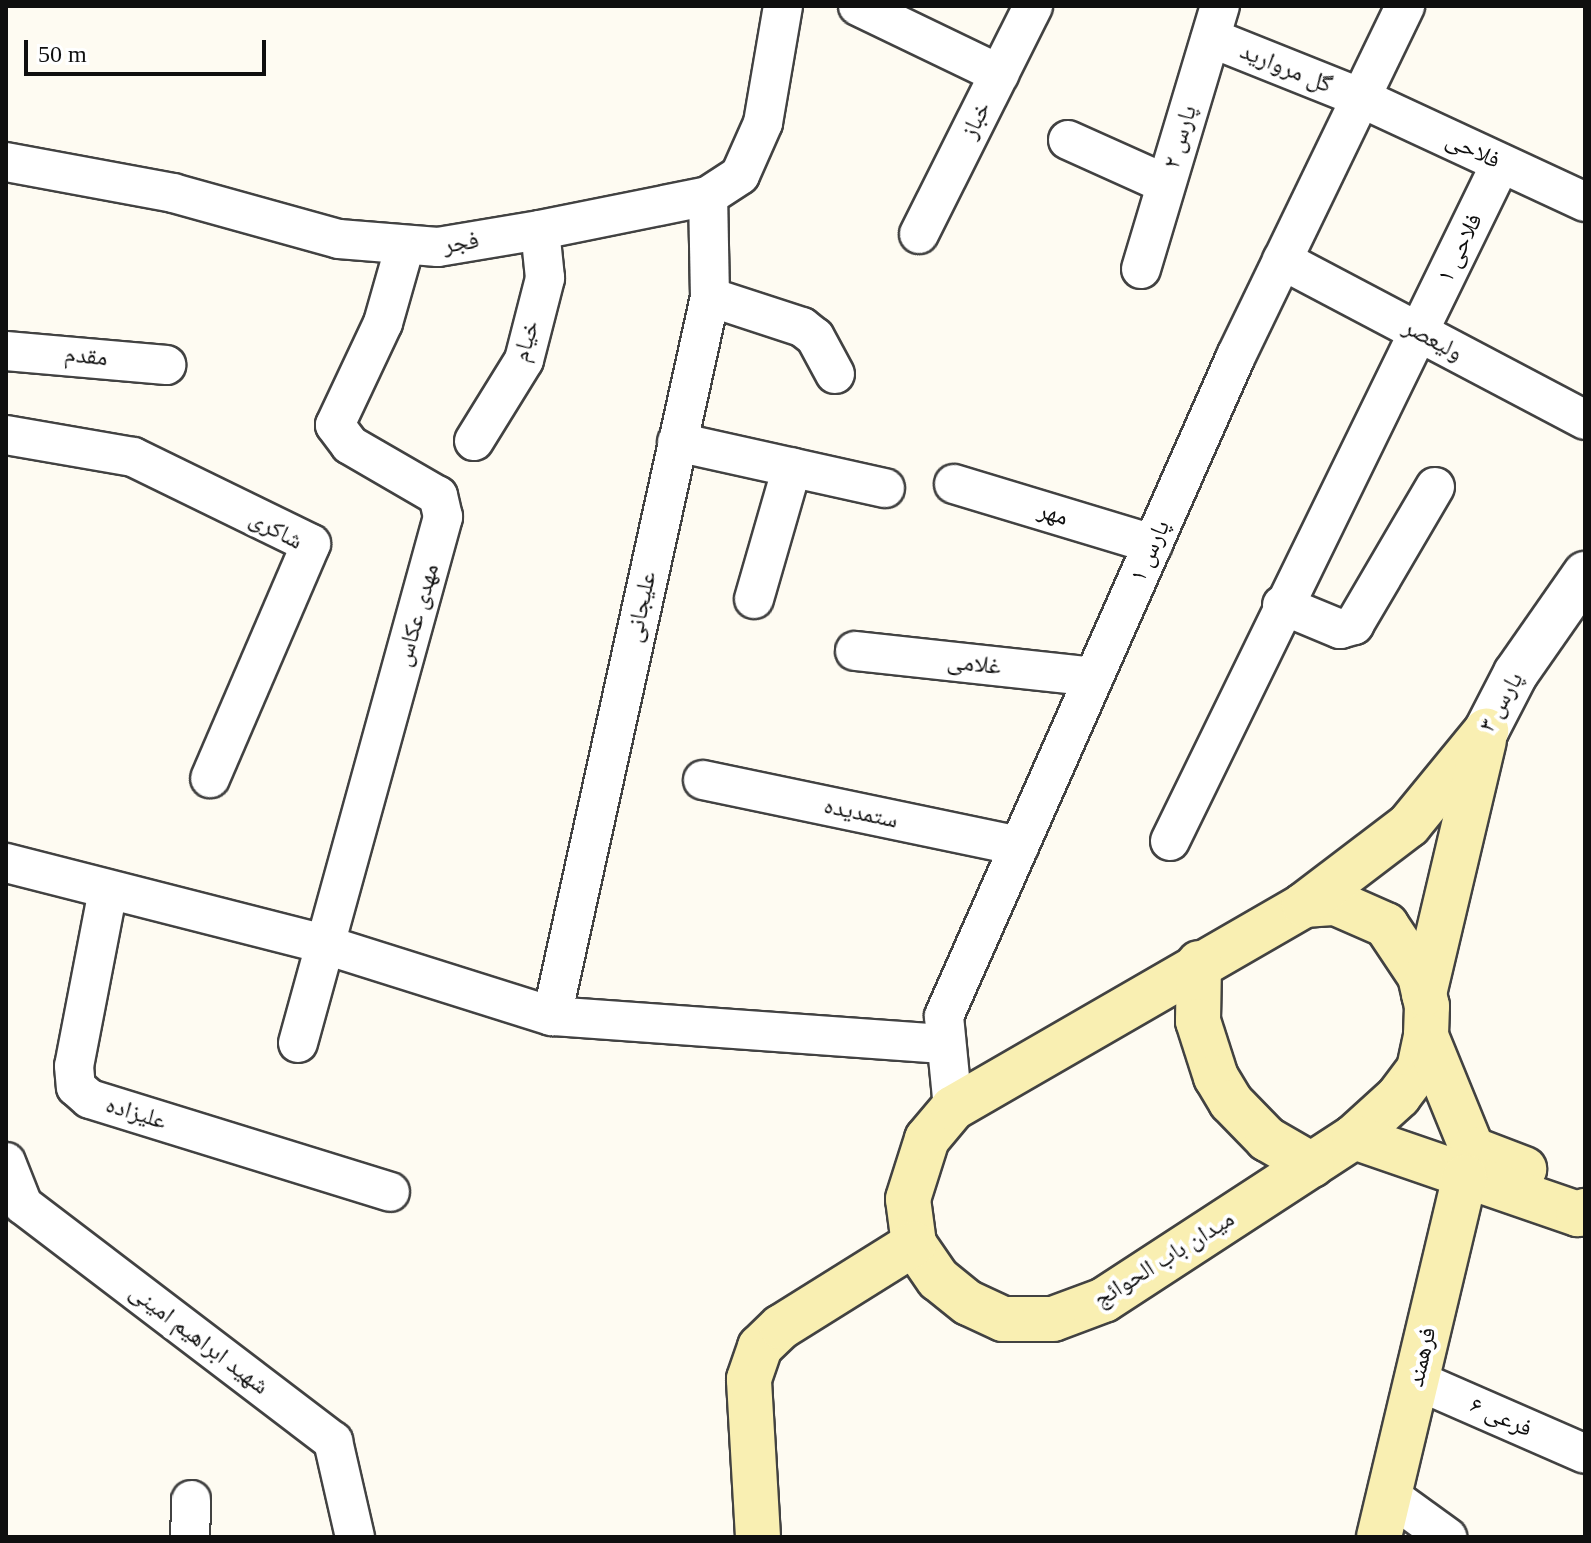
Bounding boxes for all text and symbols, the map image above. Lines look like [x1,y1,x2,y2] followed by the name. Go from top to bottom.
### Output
[28,24,270,74] scale bar
[1236,37,1336,99] street label: گل مروارید
[38,41,87,67] text: 50 m
[955,97,997,143] street label: خباز
[1157,102,1203,172] street label: پارس ۲
[1441,125,1505,175] street label: فلاحی
[1431,209,1489,287] street label: فلاحی ۱
[441,226,481,260] street label: فجر
[1398,312,1468,368] street label: ولیعصر
[506,317,546,365] street label: خیام
[63,339,109,373] street label: مقدم
[1035,496,1071,532] street label: مهر
[244,504,308,556] street label: شاکری
[1124,516,1176,586] street label: پارس ۱
[389,560,445,670] street label: مهدی عکاس
[619,569,663,645] street label: علیجانی
[946,647,1002,681] street label: غلامی
[1472,667,1530,737] street label: پارس ۳
[821,791,901,835] street label: ستمدیده
[102,1090,170,1136] street label: علیزاده
[1088,1204,1240,1314] street label: میدان باب الحوائج
[124,1277,274,1401] street label: شهید ابراهیم امینی
[1401,1324,1443,1390] street label: فرهمند
[1465,1391,1537,1443] street label: فرعی ۶

